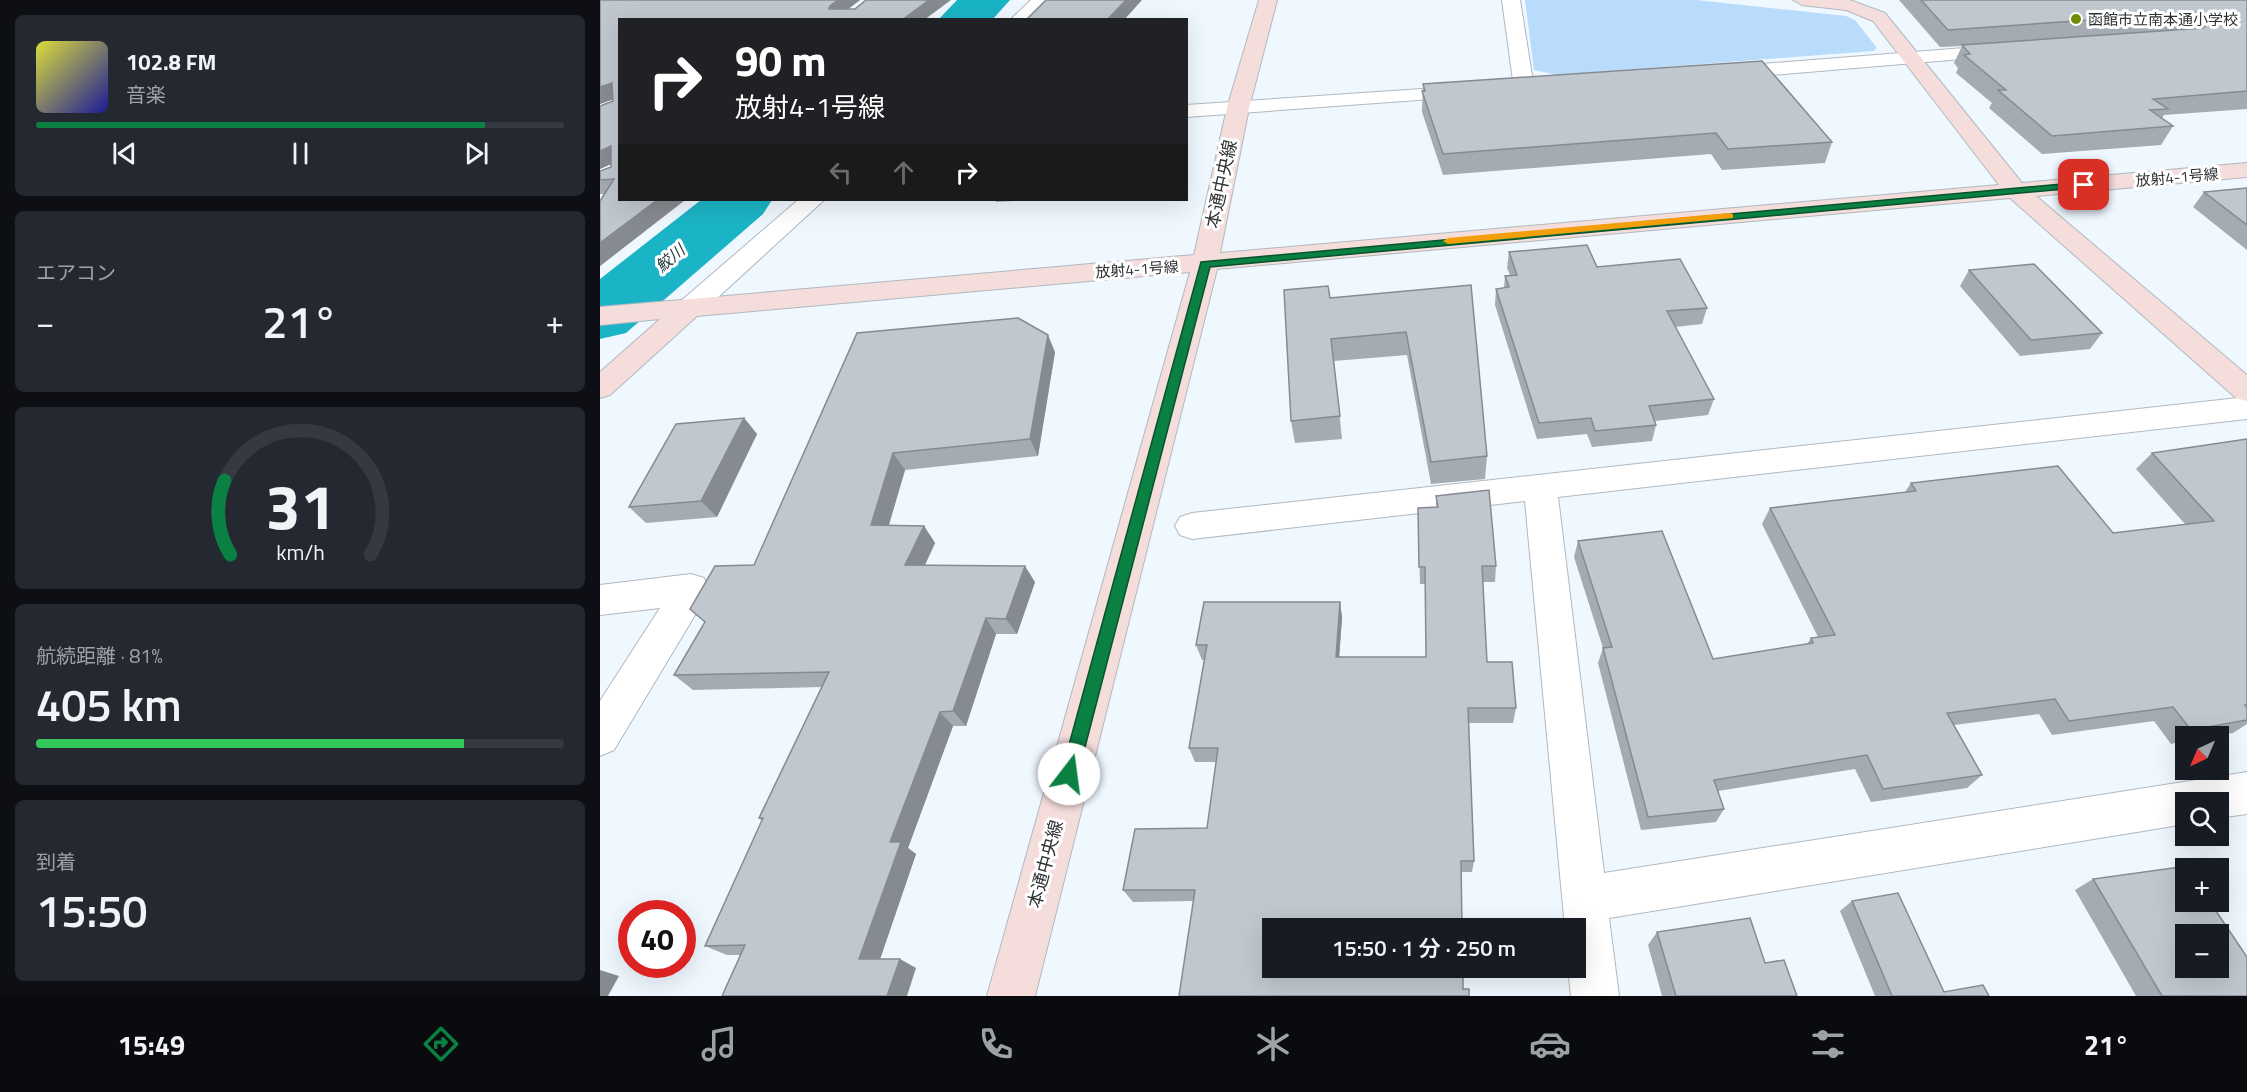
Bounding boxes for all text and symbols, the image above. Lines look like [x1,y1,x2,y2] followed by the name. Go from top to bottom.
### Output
[2088,8,2238,31] place label: 函館市立南本通小学校
[2069,12,2083,26] marker: 函館市立南本通小学校
[735,28,827,92] text: 90 m
[636,42,714,120] icon: right
[126,45,216,79] text: 102.8 FM
[126,79,166,110] text: 音楽
[735,86,885,127] text: 放射4-1号線
[108,137,141,170] icon: previous
[284,137,317,170] icon: pause
[460,137,493,170] icon: next
[1198,137,1244,231] street label: 本通中央線
[824,156,857,189] icon: left
[887,156,920,189] icon: ahead
[950,156,983,189] icon: right
[2058,159,2109,210] pin
[2134,162,2220,192] street label: 放射4-1号線
[2067,168,2100,201] icon: arrive
[650,237,691,277] water label: 鮫川
[1095,255,1179,283] street label: 放射4-1号線
[36,257,116,288] text: エアコン
[262,287,338,355] text: 21°
[36,297,54,347] text: −
[546,297,564,347] text: +
[265,458,335,553] text: 31
[276,536,324,568] text: km/h
[36,640,163,671] text: 航続距離 · 81%
[36,670,182,738] text: 405 km
[2175,726,2229,780] north arrow
[2175,726,2229,978] map controls
[1037,742,1101,806] position arrow
[2175,792,2229,846] button: search
[1020,817,1070,911] street label: 本通中央線
[36,846,76,877] text: 到着
[2175,858,2229,912] button: +
[36,876,148,944] text: 15:50
[618,900,696,978] speed limit sign: 40
[2175,924,2229,978] button: −
[1332,931,1516,965] text: 15:50 · 1 分 · 250 m
[420,1023,462,1065] icon: directions
[698,1023,740,1065] icon: music
[975,1023,1017,1065] icon: phone
[1252,1023,1294,1065] icon: climate
[1529,1023,1571,1065] icon: car
[1807,1023,1849,1065] icon: filters
[118,1024,185,1065] text: 15:49
[2084,1024,2129,1065] text: 21°

